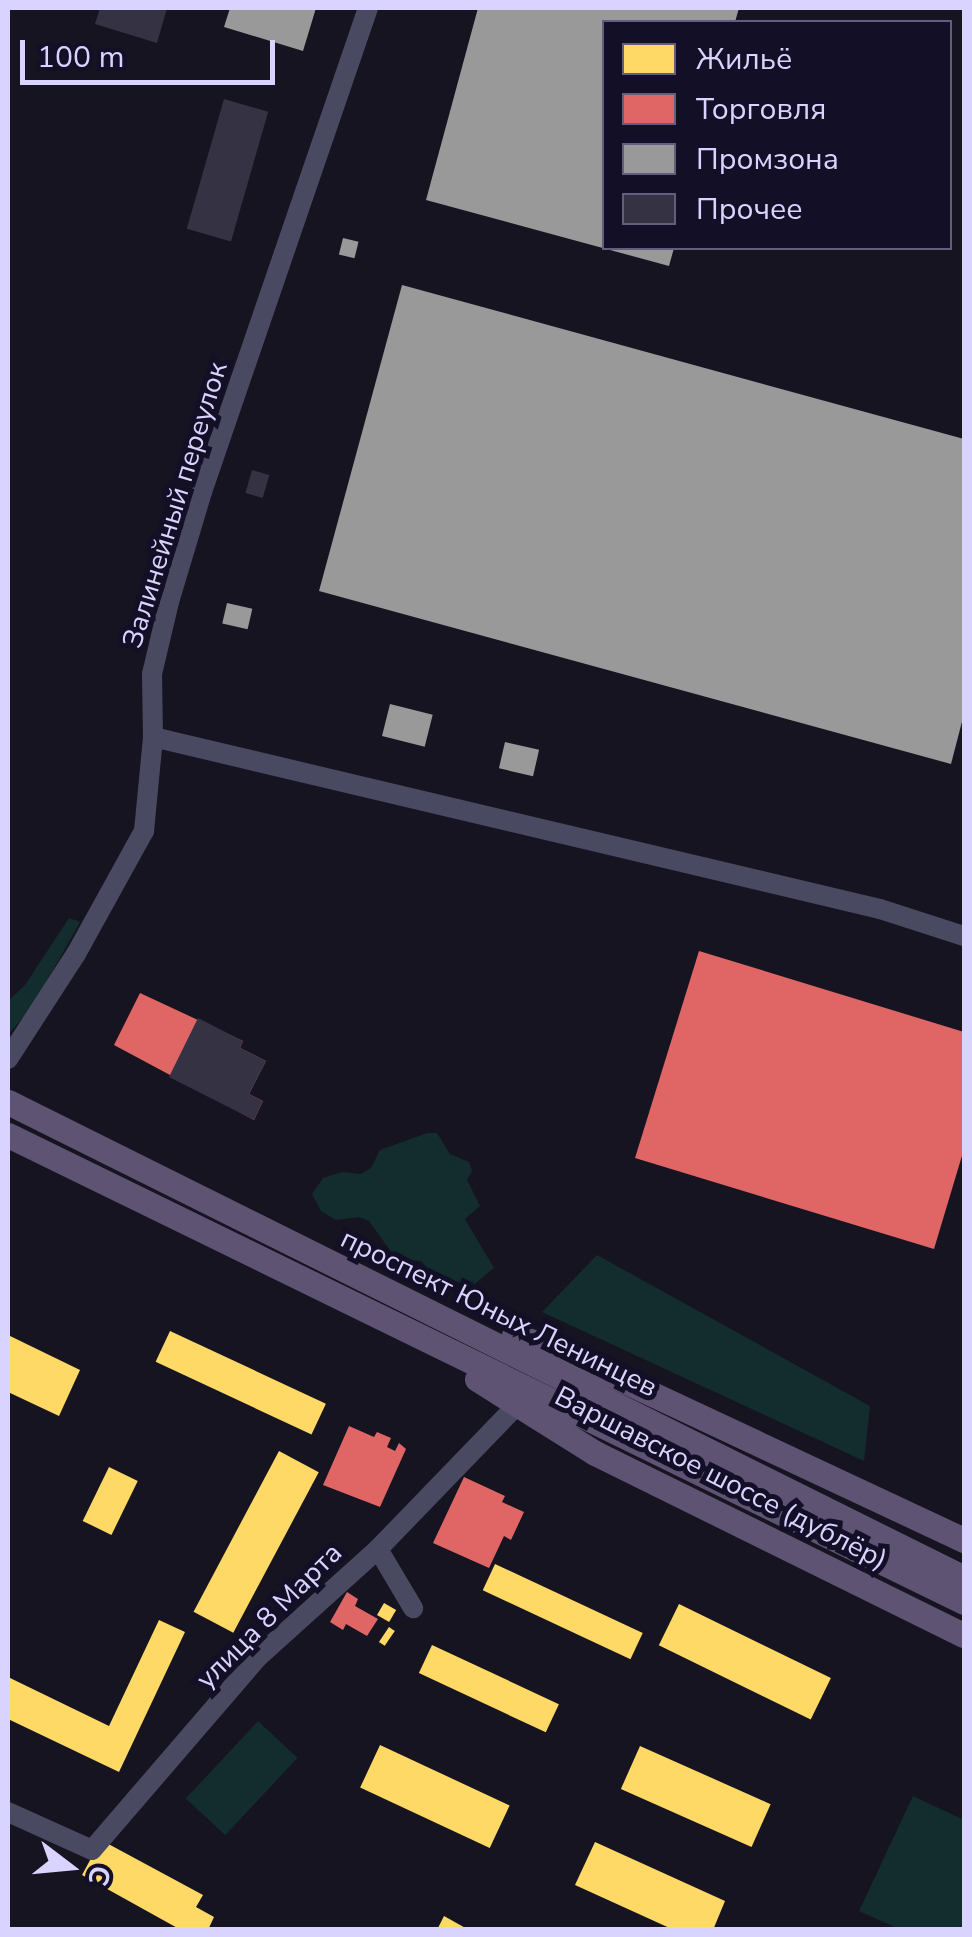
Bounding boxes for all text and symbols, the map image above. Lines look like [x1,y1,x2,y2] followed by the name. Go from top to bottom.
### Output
[25,20,280,82] scale bar
[602,20,952,250] legend
[37,37,124,78] text: 100 m
[696,39,792,80] text: Жильё
[696,89,826,130] text: Торговля
[696,139,839,180] text: Промзона
[696,189,803,230] text: Прочее
[115,358,235,652] street label: Залинейный переулок
[335,1222,663,1404] street label: проспект Юных Ленинцев
[549,1379,893,1577] street label: Варшавское шоссе (дублёр)
[189,1536,349,1696] street label: улица 8 Марта
[20,1817,120,1917] north arrow
[78,1861,120,1890] text: С

